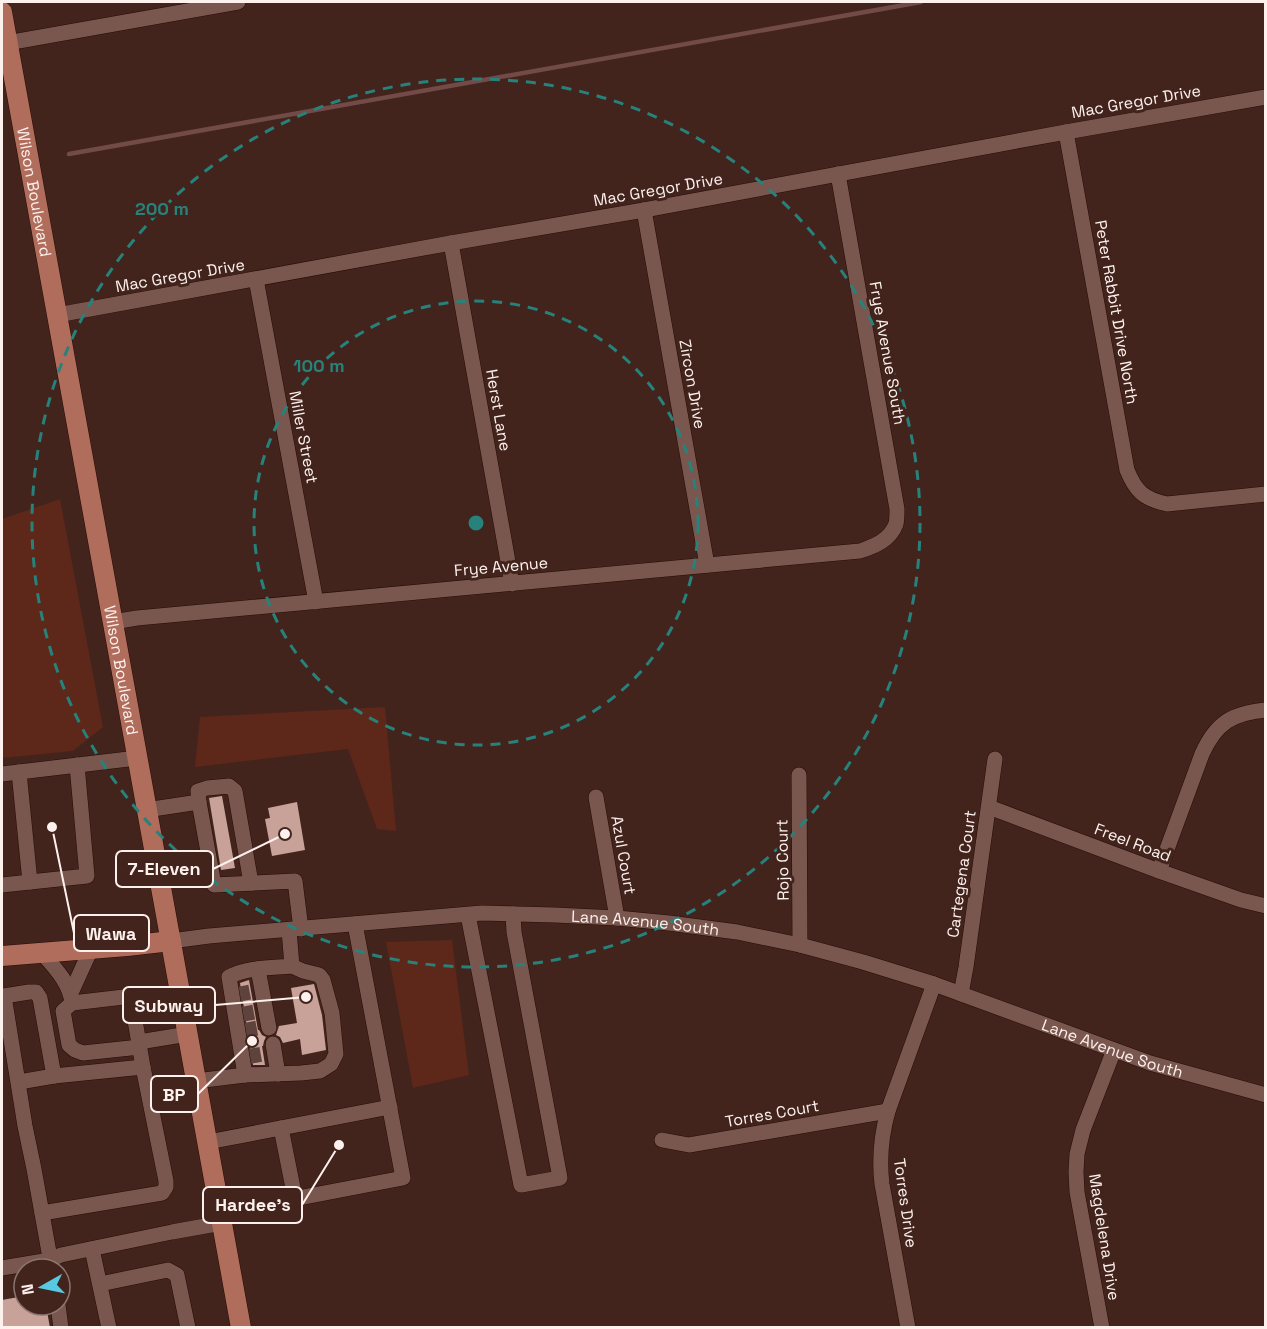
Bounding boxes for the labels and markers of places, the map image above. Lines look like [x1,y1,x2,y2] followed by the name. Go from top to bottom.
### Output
[466,513,486,533] centre of rings
[116,851,213,887] callout: 7-Eleven
[74,915,149,951] callout: Wawa
[123,987,215,1023] callout: Subway
[151,1076,198,1112] callout: BP
[203,1187,302,1223] callout: Hardee's

